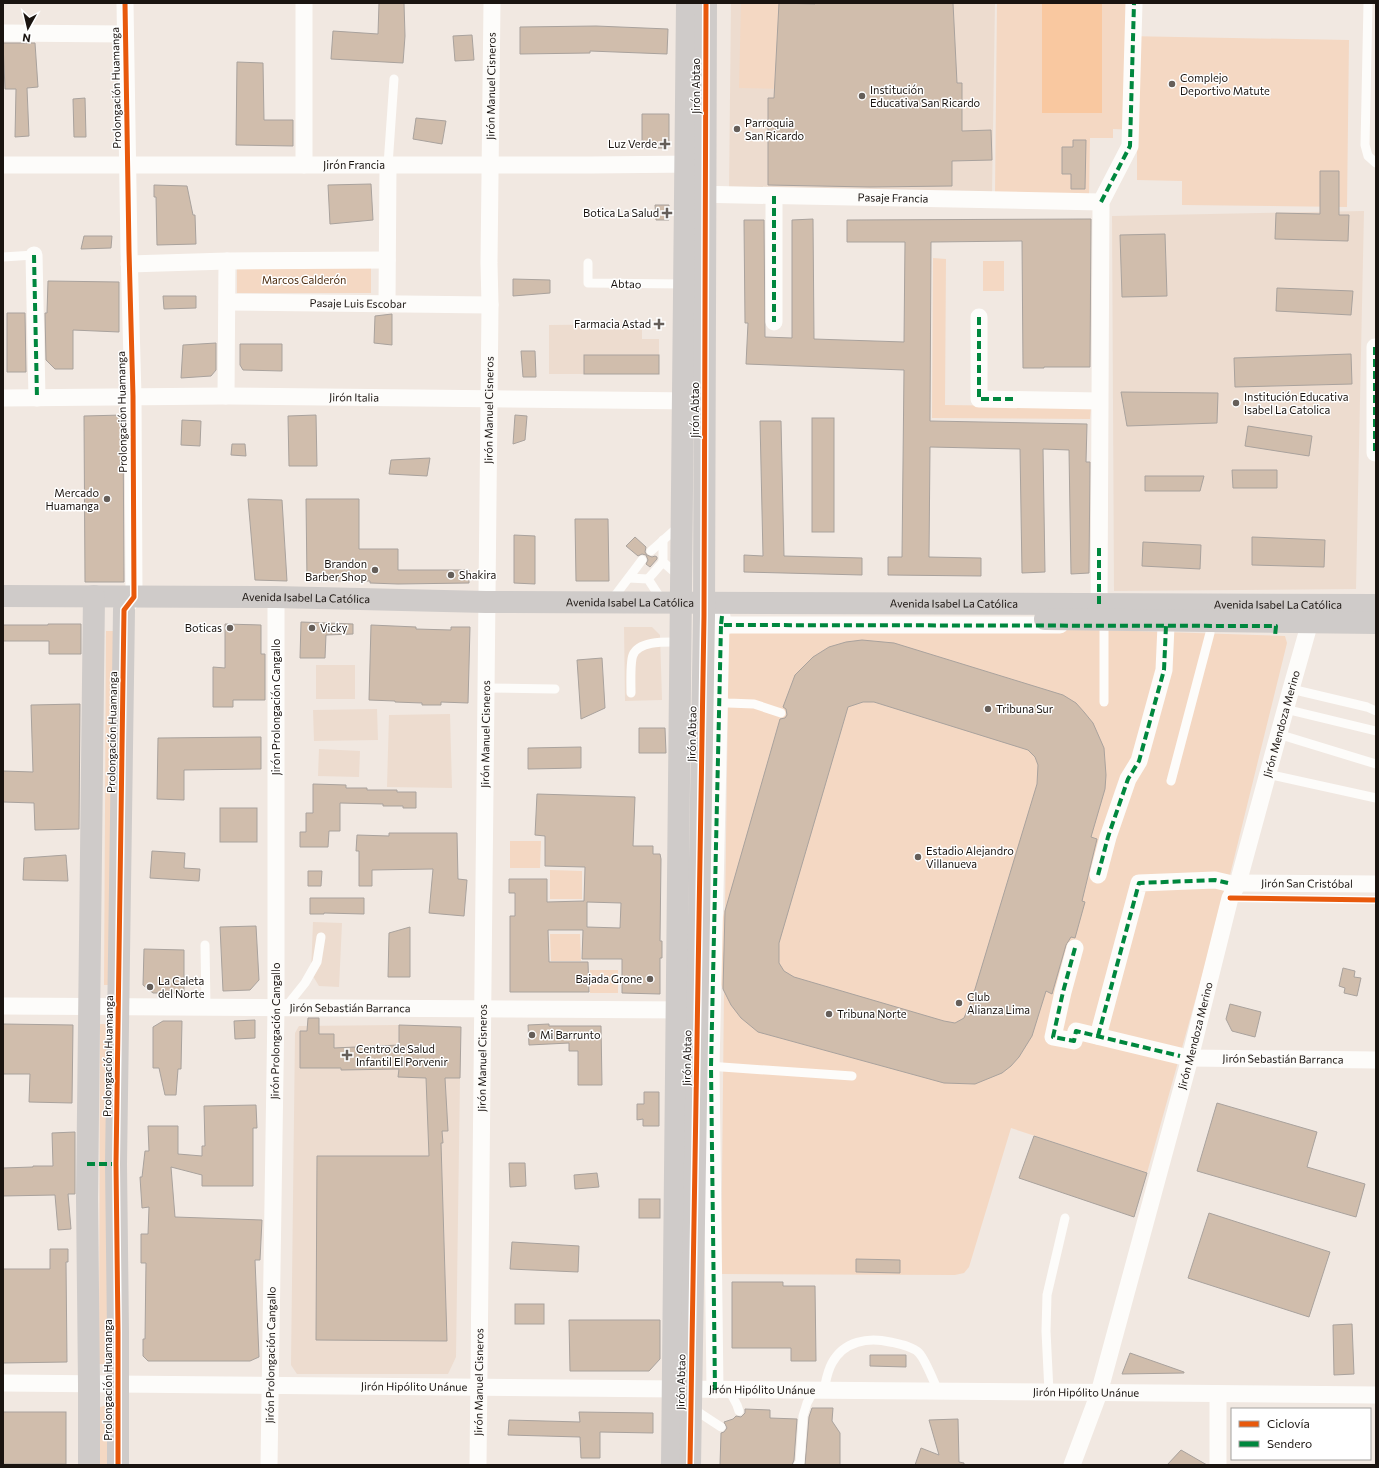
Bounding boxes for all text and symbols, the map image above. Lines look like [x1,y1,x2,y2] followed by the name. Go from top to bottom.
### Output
[8,8,48,48] north arrow
[108,27,123,149] street label: Prolongación Huamanga
[22,31,32,45] text: N
[483,32,498,140] street label: Jirón Manuel Cisneros
[689,58,703,114] street label: Jirón Abtao
[1180,71,1270,97] place label: Complejo Deportivo Matute
[1167,79,1177,89] marker: Complejo Deportivo Matute
[870,83,981,109] place label: Institución Educativa San Ricardo
[857,91,867,101] marker: Institución Educativa San Ricardo
[745,116,805,142] place label: Parroquia San Ricardo
[732,124,742,134] marker: Parroquia San Ricardo
[608,137,657,150] place label: Luz Verde
[660,139,670,149] marker: Luz Verde
[323,158,385,172] street label: Jirón Francia
[857,190,928,205] street label: Pasaje Francia
[583,206,659,219] place label: Botica La Salud
[662,208,672,218] marker: Botica La Salud
[262,273,346,286] park label: Marcos Calderón
[610,277,642,290] street label: Abtao
[310,296,407,310] street label: Pasaje Luis Escobar
[574,317,651,330] place label: Farmacia Astad
[654,319,664,329] marker: Farmacia Astad
[114,351,129,473] street label: Prolongación Huamanga
[481,356,495,464] street label: Jirón Manuel Cisneros
[688,382,702,438] street label: Jirón Abtao
[329,390,379,404] street label: Jirón Italia
[1244,390,1348,416] place label: Institución Educativa Isabel La Catolica
[1231,398,1241,408] marker: Institución Educativa Isabel La Catolica
[46,486,99,512] place label: Mercado Huamanga
[102,494,112,504] marker: Mercado Huamanga
[305,557,367,583] place label: Brandon Barber Shop
[370,565,380,575] marker: Brandon Barber Shop
[459,568,496,581] place label: Shakira
[446,570,456,580] marker: Shakira
[242,590,370,605] street label: Avenida Isabel La Católica
[566,595,694,609] street label: Avenida Isabel La Católica
[890,596,1018,610] street label: Avenida Isabel La Católica
[1214,597,1342,611] street label: Avenida Isabel La Católica
[185,621,222,634] place label: Boticas
[320,621,348,634] place label: Vicky
[225,623,235,633] marker: Boticas
[307,623,317,633] marker: Vicky
[269,638,283,775] street label: Jirón Prolongación Cangallo
[1260,668,1302,779] street label: Jirón Mendoza Merino
[104,671,119,793] street label: Prolongación Huamanga
[478,680,492,788] street label: Jirón Manuel Cisneros
[996,702,1054,715] place label: Tribuna Sur
[983,704,993,714] marker: Tribuna Sur
[685,705,699,762] street label: Jirón Abtao
[926,844,1014,870] place label: Estadio Alejandro Villanueva
[913,852,923,862] marker: Estadio Alejandro Villanueva
[1261,876,1353,890] street label: Jirón San Cristóbal
[268,962,282,1100] street label: Jirón Prolongación Cangallo
[575,972,642,985] place label: Bajada Grone
[158,974,205,1000] place label: La Caleta del Norte
[645,974,655,984] marker: Bajada Grone
[1175,980,1215,1091] street label: Jirón Mendoza Merino
[145,982,155,992] marker: La Caleta del Norte
[967,990,1030,1016] place label: Club Alianza Lima
[100,995,115,1117] street label: Prolongación Huamanga
[954,998,964,1008] marker: Club Alianza Lima
[289,1001,411,1015] street label: Jirón Sebastián Barranca
[475,1004,489,1112] street label: Jirón Manuel Cisneros
[837,1007,907,1020] place label: Tribuna Norte
[824,1009,834,1019] marker: Tribuna Norte
[540,1028,601,1041] place label: Mi Barrunto
[680,1029,694,1086] street label: Jirón Abtao
[527,1030,537,1040] marker: Mi Barrunto
[356,1042,448,1068] place label: Centro de Salud Infantil El Porvenir
[341,1049,353,1061] marker: Centro de Salud Infantil El Porvenir
[1222,1051,1344,1066] street label: Jirón Sebastián Barranca
[263,1286,278,1424] street label: Jirón Prolongación Cangallo
[101,1319,114,1441] street label: Prolongación Huamanga
[471,1328,485,1436] street label: Jirón Manuel Cisneros
[674,1353,688,1410] street label: Jirón Abtao
[361,1379,467,1393] street label: Jirón Hipólito Unánue
[709,1382,815,1396] street label: Jirón Hipólito Unánue
[1033,1385,1139,1399] street label: Jirón Hipólito Unánue
[1231,1408,1371,1460] legend
[1267,1416,1310,1430] text: Ciclovía
[1267,1436,1312,1450] text: Sendero

